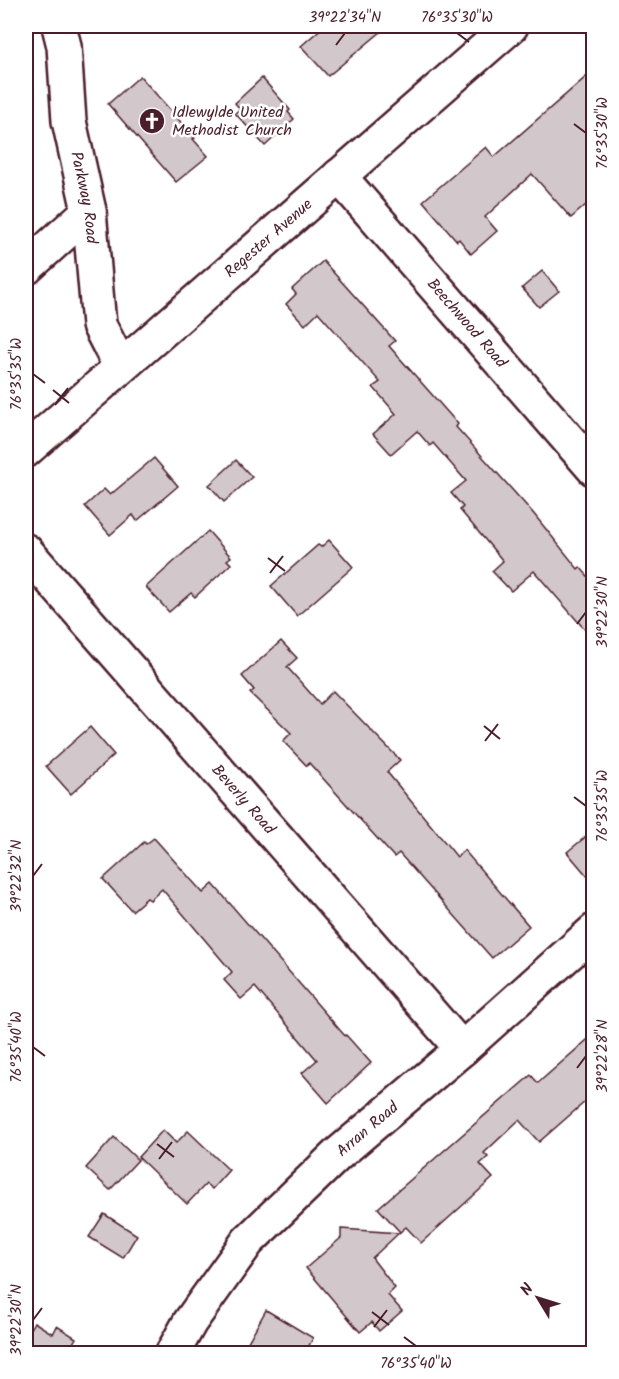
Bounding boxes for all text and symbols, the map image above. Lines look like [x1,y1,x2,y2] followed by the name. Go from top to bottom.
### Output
[309,6,381,30] text: 39°22'34"N
[421,6,493,30] text: 76°35'30"W
[591,97,615,169] text: 76°35'30"W
[172,100,292,143] place label: Idlewylde United Methodist Church
[137,106,167,136] church icon: Idlewylde United Methodist Church
[64,149,104,246] street label: Parkway Road
[219,192,318,284] street label: Regester Avenue
[421,273,514,374] street label: Beechwood Road
[5,338,29,410] text: 76°35'35"W
[591,576,615,648] text: 39°22'30"N
[205,758,282,841] street label: Beverly Road
[591,770,615,842] text: 76°35'35"W
[5,840,29,912] text: 39°22'32"N
[5,1011,29,1083] text: 76°35'40"W
[591,1019,615,1093] text: 39°22'28"N
[331,1095,405,1163] street label: Arran Road
[508,1268,568,1328] north arrow
[514,1278,540,1301] text: N
[5,1284,29,1356] text: 39°22'30"N
[380,1352,452,1376] text: 76°35'40"W

